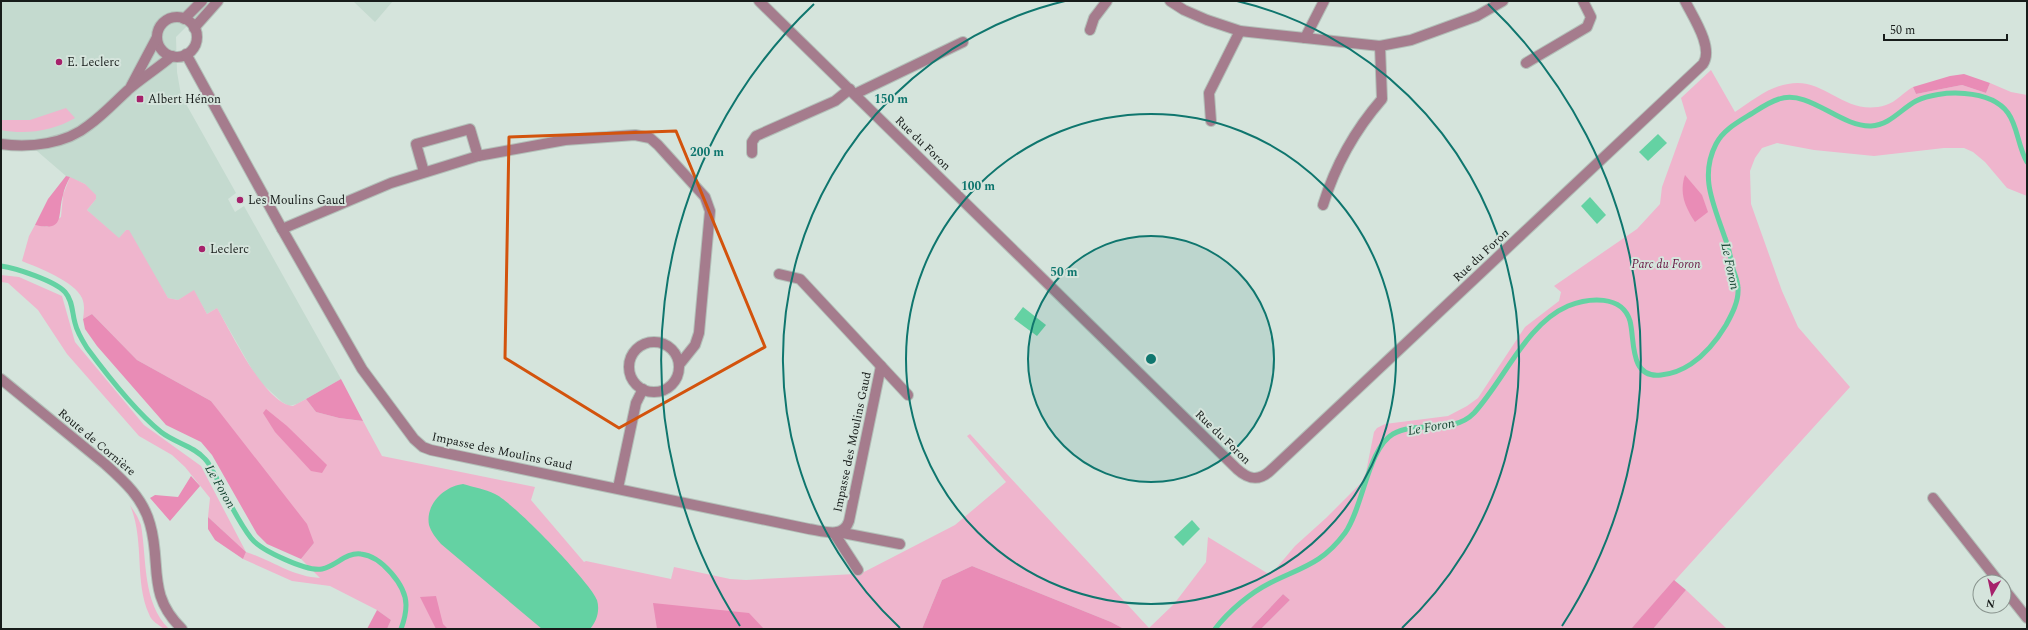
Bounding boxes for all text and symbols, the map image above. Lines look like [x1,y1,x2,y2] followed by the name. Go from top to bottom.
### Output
[1884,16,2007,42] scale bar
[1890,21,1915,40] text: 50 m
[67,53,120,72] place label: E. Leclerc
[54,57,64,67] marker: E. Leclerc
[148,90,221,109] place label: Albert Hénon
[874,90,908,109] text: 150 m
[135,94,145,104] marker: Albert Hénon
[890,112,955,175] street label: Rue du Foron
[690,143,724,162] text: 200 m
[961,177,995,196] text: 100 m
[248,191,346,210] place label: Les Moulins Gaud
[235,195,245,205] marker: Les Moulins Gaud
[1449,224,1514,287] street label: Rue du Foron
[210,240,249,259] place label: Leclerc
[1715,241,1745,292] water label: Le Foron
[197,244,207,254] marker: Leclerc
[1631,255,1701,274] park label: Parc du Foron
[1050,263,1078,282] text: 50 m
[1144,352,1158,366] centre of rings
[828,370,877,514] street label: Impasse des Moulins Gaud
[54,404,140,481] street label: Route de Cornière
[1190,406,1255,469] street label: Rue du Foron
[1406,413,1456,441] water label: Le Foron
[430,427,574,476] street label: Impasse des Moulins Gaud
[200,461,241,512] water label: Le Foron
[1972,574,2012,614] north arrow
[1985,594,1996,612] text: N

